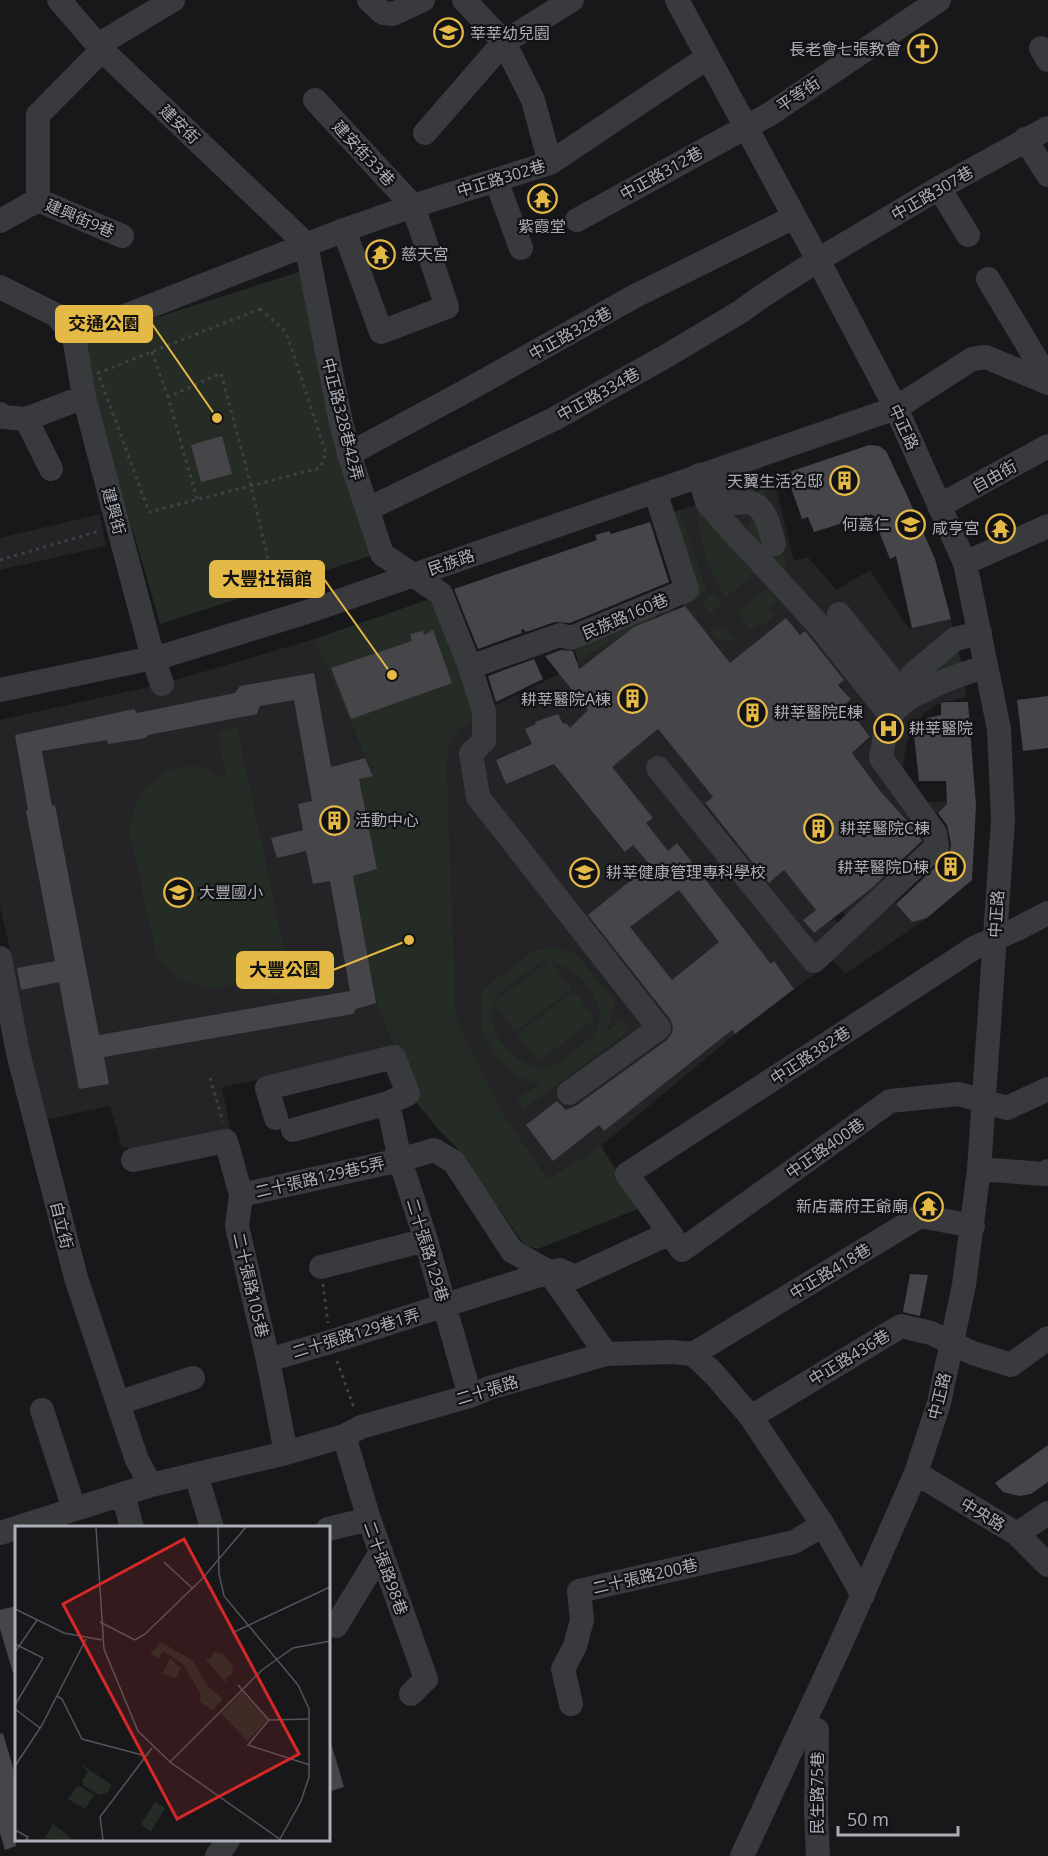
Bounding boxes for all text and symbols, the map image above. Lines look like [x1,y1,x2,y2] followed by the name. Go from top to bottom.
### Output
[433,17,465,49] school or university icon: 莘莘幼兒園
[470,22,550,44] place label: 莘莘幼兒園
[906,33,938,65] church icon: 長老會七張教會
[789,38,901,60] place label: 長老會七張教會
[772,71,824,117] street label: 平等街
[155,99,205,149] street label: 建安街
[328,115,400,191] street label: 建安街33巷
[616,141,706,205] street label: 中正路312巷
[454,154,548,202] street label: 中正路302巷
[887,161,977,225] street label: 中正路307巷
[526,182,558,214] temple icon: 紫霞堂
[42,194,118,242] street label: 建興街9巷
[518,215,566,237] place label: 紫霞堂
[364,238,396,270] temple icon: 慈天宮
[401,243,449,265] place label: 慈天宮
[525,301,615,365] street label: 中正路328巷
[56,306,152,342] callout: 交通公園
[68,311,140,335] text: 交通公園
[317,355,369,483] street label: 中正路328巷42弄
[553,362,643,426] street label: 中正路334巷
[884,401,924,453] street label: 中正路
[968,455,1020,497] street label: 自由街
[828,465,860,497] building icon: 天翼生活名邸
[727,470,823,492] place label: 天翼生活名邸
[97,485,131,537] street label: 建興街
[895,508,927,540] school or university icon: 何嘉仁
[985,512,1017,544] temple icon: 咸亨宮
[842,513,890,535] place label: 何嘉仁
[932,517,980,539] place label: 咸亨宮
[425,544,477,580] street label: 民族路
[210,561,324,597] callout: 大豐社福館
[222,566,312,590] text: 大豐社福館
[579,588,671,644] street label: 民族路160巷
[616,683,648,715] building icon: 耕莘醫院A棟
[521,688,611,710] place label: 耕莘醫院A棟
[737,696,769,728] building icon: 耕莘醫院E棟
[774,701,863,723] place label: 耕莘醫院E棟
[872,712,904,744] hospital icon: 耕莘醫院
[909,717,973,739] place label: 耕莘醫院
[318,804,350,836] building icon: 活動中心
[355,809,419,831] place label: 活動中心
[803,812,835,844] building icon: 耕莘醫院C棟
[840,817,930,839] place label: 耕莘醫院C棟
[934,851,966,883] building icon: 耕莘醫院D棟
[569,856,601,888] school or university icon: 耕莘健康管理專科學校
[837,856,929,878] place label: 耕莘醫院D棟
[606,861,766,883] place label: 耕莘健康管理專科學校
[162,876,194,908] school or university icon: 大豐國小
[199,881,263,903] place label: 大豐國小
[983,889,1009,939] street label: 中正路
[237,952,333,988] callout: 大豐公園
[249,957,321,981] text: 大豐公園
[766,1021,854,1089] street label: 中正路382巷
[781,1113,869,1183] street label: 中正路400巷
[253,1151,387,1203] street label: 二十張路129巷5弄
[913,1190,945,1222] temple icon: 新店蕭府王爺廟
[402,1195,454,1305] street label: 二十張路129巷
[796,1195,908,1217] place label: 新店蕭府王爺廟
[46,1199,78,1251] street label: 自立街
[228,1230,274,1340] street label: 二十張路105巷
[785,1238,875,1304] street label: 中正路418巷
[289,1303,423,1363] street label: 二十張路129巷1弄
[804,1324,894,1390] street label: 中正路436巷
[453,1370,521,1410] street label: 二十張路
[923,1370,955,1422] street label: 中正路
[957,1492,1009,1536] street label: 中央路
[359,1518,413,1618] street label: 二十張路98巷
[15,1526,330,1841] inset map
[590,1553,700,1599] street label: 二十張路200巷
[806,1752,828,1834] street label: 民生路75巷
[838,1799,958,1837] scale bar
[847,1807,889,1831] text: 50 m

